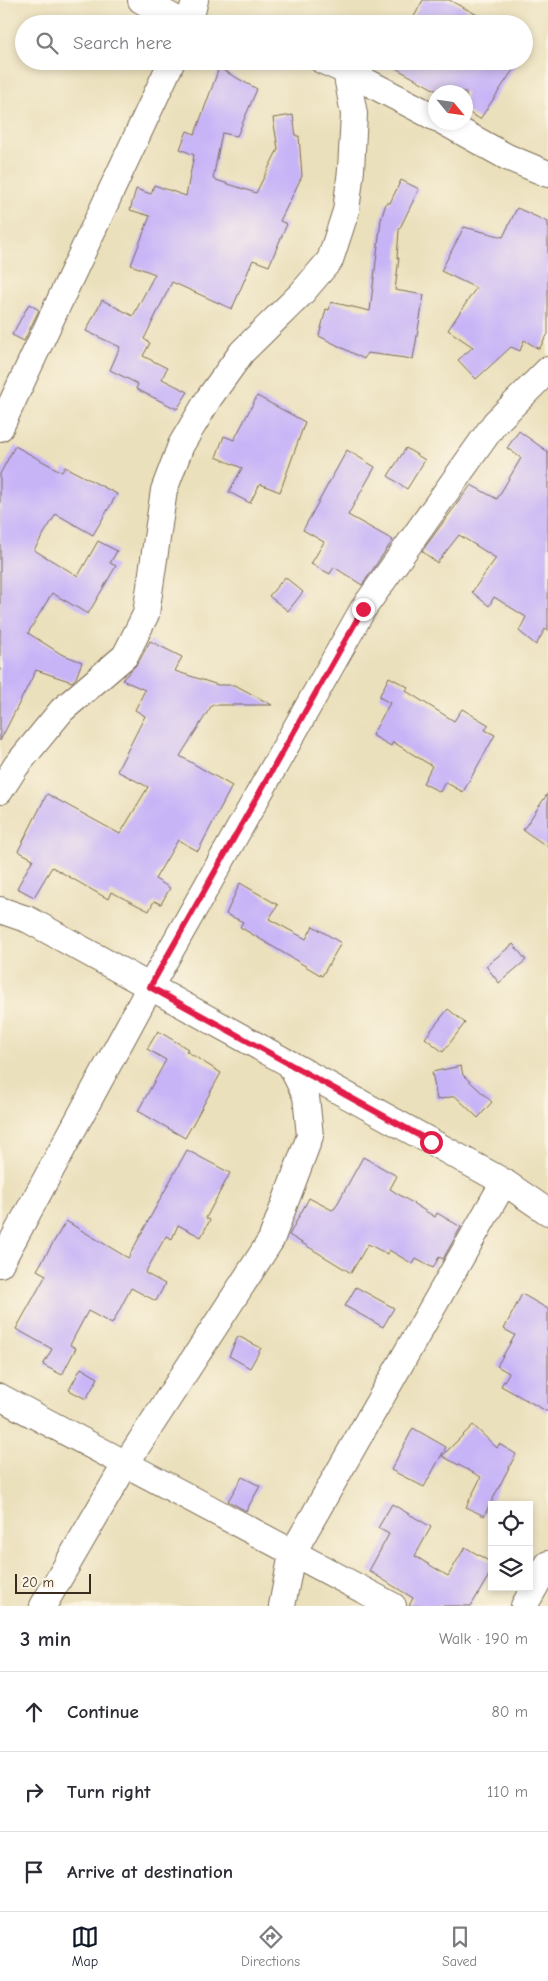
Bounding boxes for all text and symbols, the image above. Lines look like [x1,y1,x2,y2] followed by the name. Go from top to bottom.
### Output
[15,15,533,70] search box
[33,29,61,57] icon: search
[73,32,172,54] text: Search here
[428,85,473,130] north arrow
[352,598,375,621] route end
[420,1131,443,1154] route start
[488,1501,533,1591] map controls
[488,1501,533,1546] button: locate
[488,1546,533,1591] button: layers
[15,1571,91,1594] scale bar
[22,1574,54,1591] text: 20 m
[20,1627,71,1651] text: 3 min
[439,1630,528,1648] text: Walk · 190 m
[20,1698,48,1726] icon: ahead
[67,1701,139,1723] text: Continue
[491,1703,528,1721] text: 80 m
[20,1778,48,1806] icon: right
[67,1781,151,1803] text: Turn right
[487,1783,528,1801] text: 110 m
[20,1858,48,1886] icon: arrive
[67,1861,233,1883] text: Arrive at destination
[71,1923,99,1970] tab: Map
[241,1923,300,1970] tab: Directions
[442,1923,477,1970] tab: Saved

